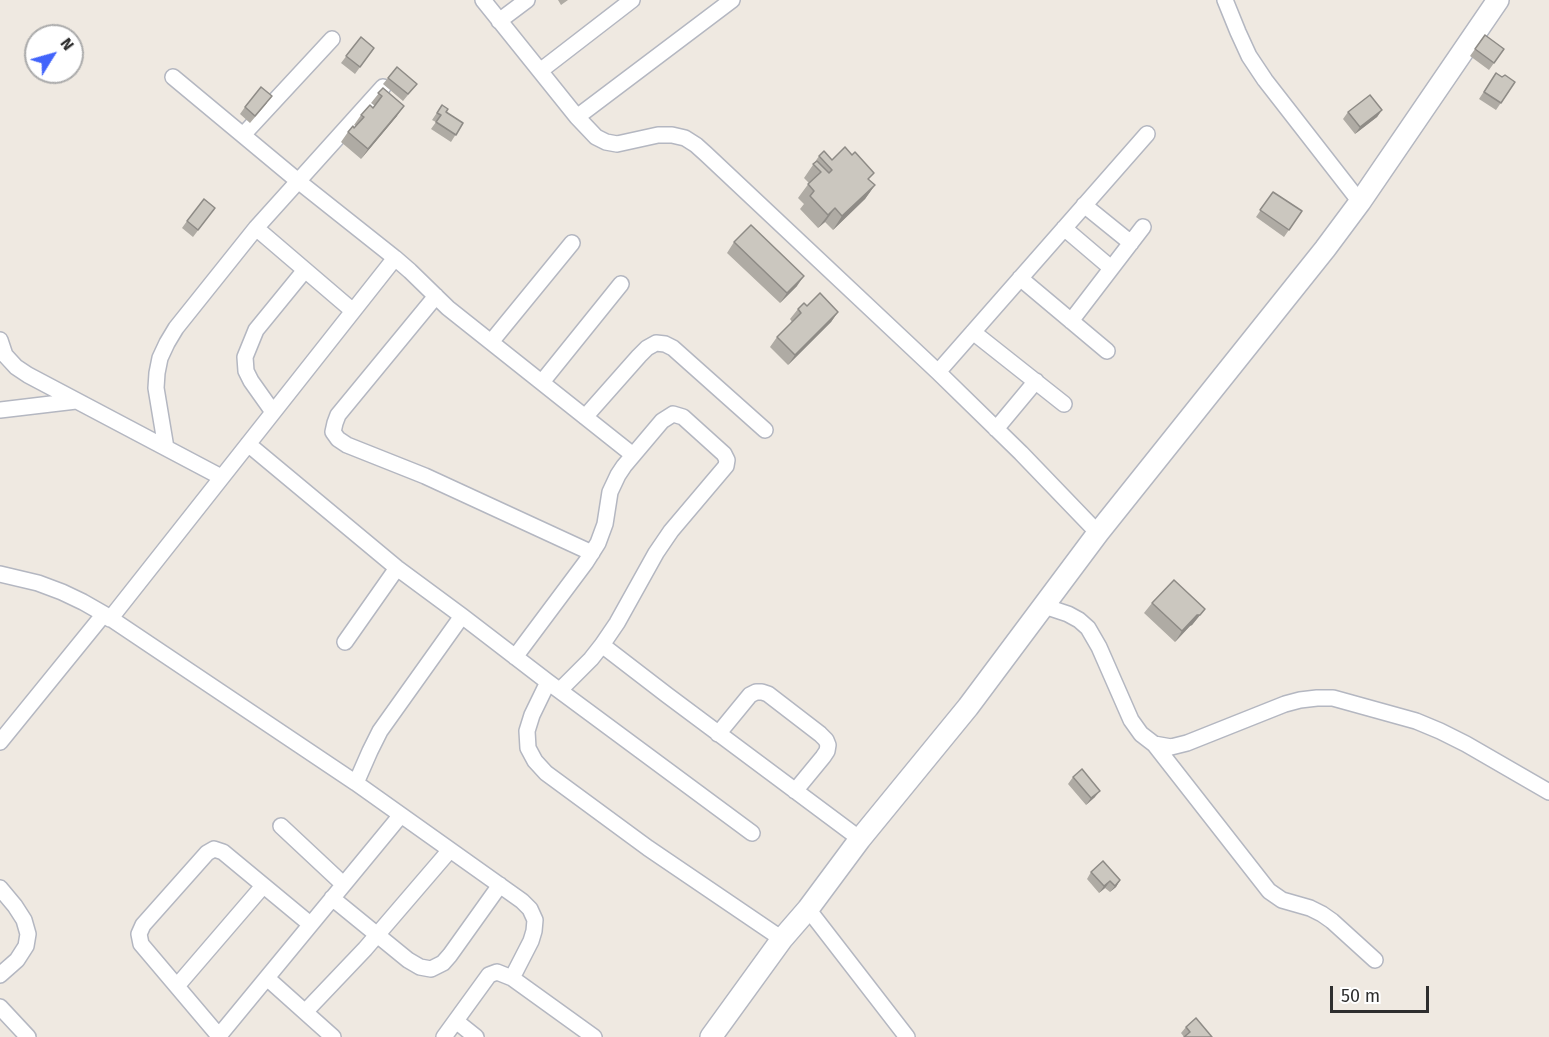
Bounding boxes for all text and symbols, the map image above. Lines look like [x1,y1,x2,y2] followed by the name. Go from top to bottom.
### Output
[24,24,84,84] north arrow
[56,34,78,54] text: N
[1333,974,1432,1012] scale bar
[1341,985,1380,1007] text: 50 m

